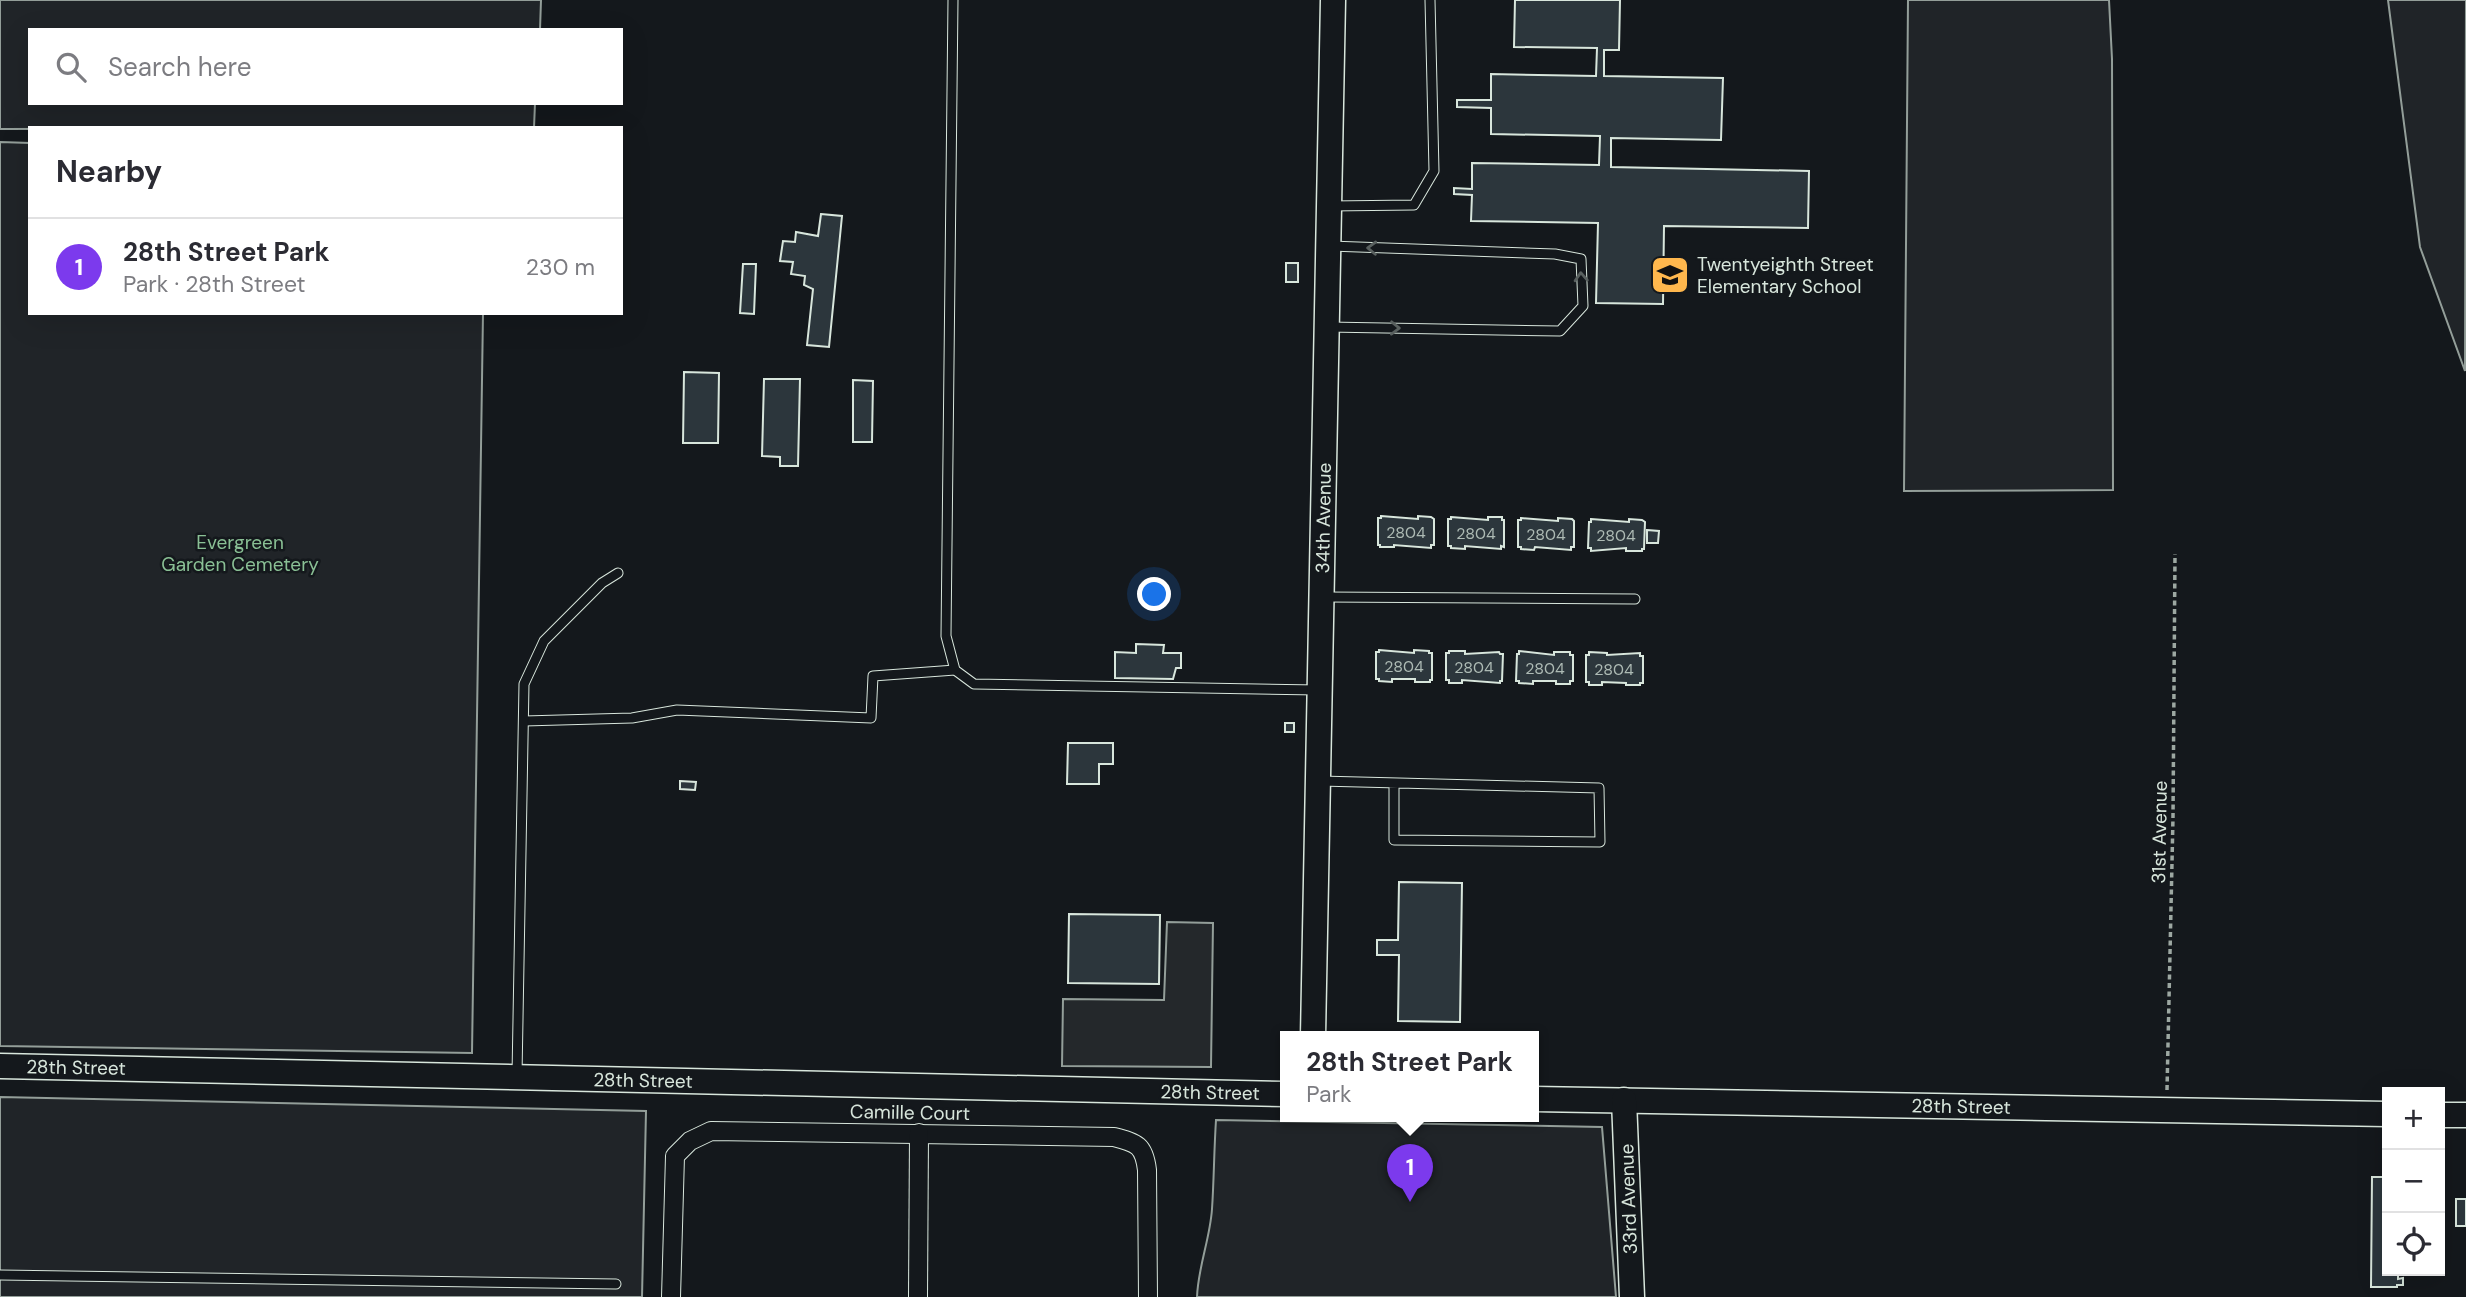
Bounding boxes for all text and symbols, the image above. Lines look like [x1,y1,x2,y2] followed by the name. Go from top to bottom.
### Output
[28,28,623,105] search box
[52,48,90,86] icon: search
[108,50,251,84] text: Search here
[56,152,162,191] text: Nearby
[123,235,330,269] text: 28th Street Park
[1366,240,1377,255] one-way arrow
[75,252,83,282] text: 1
[526,252,595,282] text: 230 m
[1697,252,1874,299] place label: Twentyeighth Street Elementary School
[1649,254,1691,296] school or university icon: Twentyeighth Street Elementary School
[123,269,306,299] text: Park · 28th Street
[1574,271,1589,282] one-way arrow
[1390,320,1401,336] one-way arrow
[1310,462,1337,574] street label: 34th Avenue
[1386,522,1426,543] house number: 2804
[1456,523,1496,544] house number: 2804
[1526,524,1566,545] house number: 2804
[1596,525,1636,546] house number: 2804
[161,530,319,577] park label: Evergreen Garden Cemetery
[1137,577,1171,611] your location
[1384,656,1424,677] house number: 2804
[1454,657,1494,678] house number: 2804
[1525,658,1565,679] house number: 2804
[1594,659,1634,680] house number: 2804
[2146,780,2173,884] street label: 31st Avenue
[1280,1031,1539,1122] popup
[1306,1045,1513,1079] text: 28th Street Park
[26,1054,126,1081] street label: 28th Street
[593,1067,693,1094] street label: 28th Street
[1160,1079,1260,1106] street label: 28th Street
[1306,1079,1352,1109] text: Park
[2382,1087,2445,1276] map controls
[2382,1087,2445,1150] button: +
[1911,1093,2011,1120] street label: 28th Street
[850,1099,970,1126] street label: Camille Court
[1614,1143,1643,1255] street label: 33rd Avenue
[1387,1144,1433,1202] pin: 1
[2382,1150,2445,1213] button: −
[2382,1213,2445,1276] button: locate

